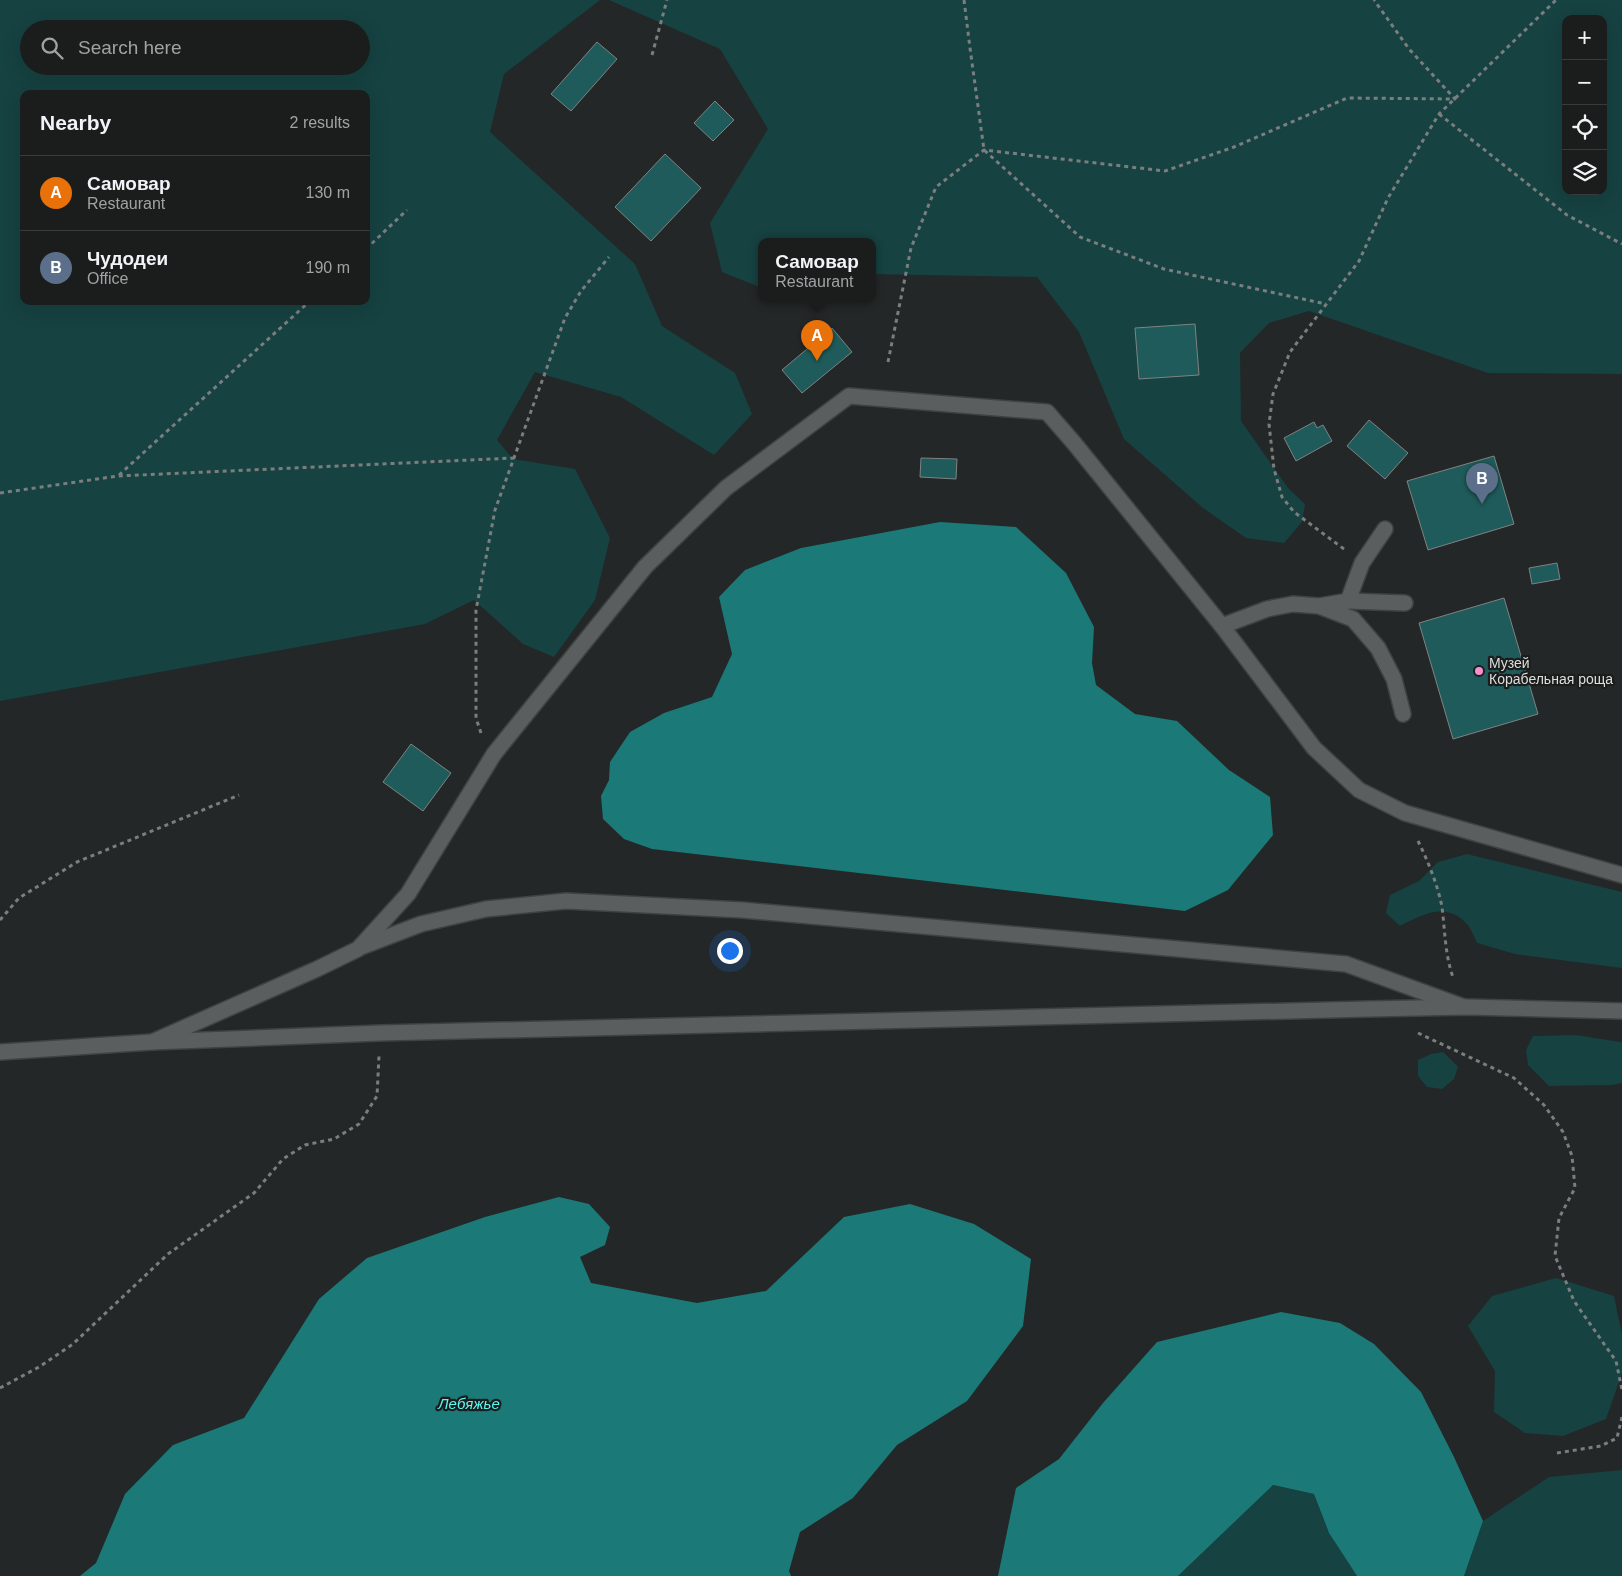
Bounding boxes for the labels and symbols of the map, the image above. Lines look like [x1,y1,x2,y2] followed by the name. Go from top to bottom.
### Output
[801,320,833,361] pin: A
[1466,463,1498,504] pin: B
[1489,655,1613,687] place label: Музей Корабельная роща
[1473,665,1485,677] marker: Музей Корабельная роща
[717,938,743,964] your location
[437,1395,500,1412] water label: Лебяжье

